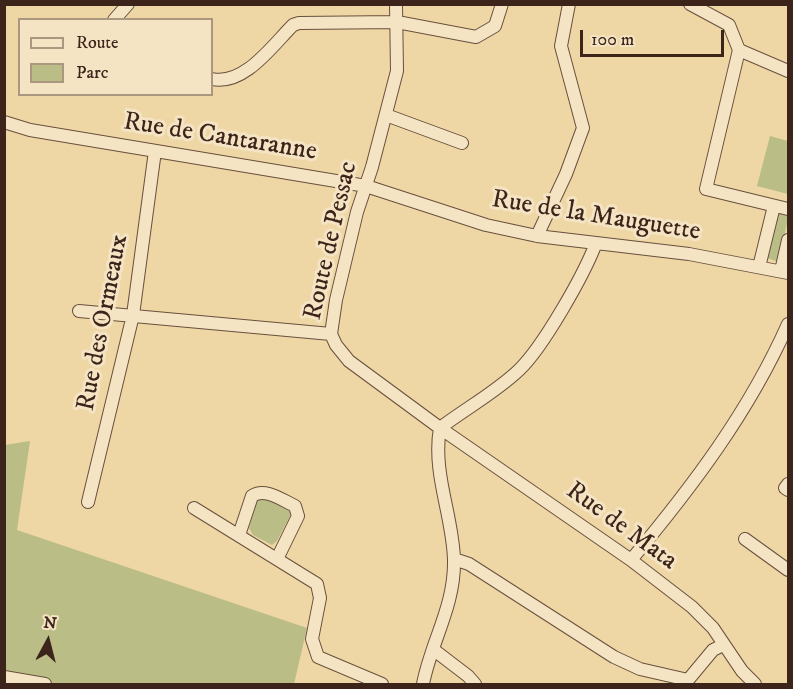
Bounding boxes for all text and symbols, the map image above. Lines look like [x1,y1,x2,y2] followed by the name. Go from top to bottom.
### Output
[18,18,213,96] legend
[583,18,727,56] scale bar
[591,29,634,51] text: 100 m
[76,32,119,54] text: Route
[76,62,108,84] text: Parc
[121,107,319,169] street label: Rue de Cantaranne
[299,159,365,323] street label: Route de Pessac
[490,185,702,249] street label: Rue de la Mauguette
[72,232,136,414] street label: Rue des Ormeaux
[559,476,683,578] street label: Rue de Mata
[18,611,78,671] north arrow
[42,612,58,634] text: N

